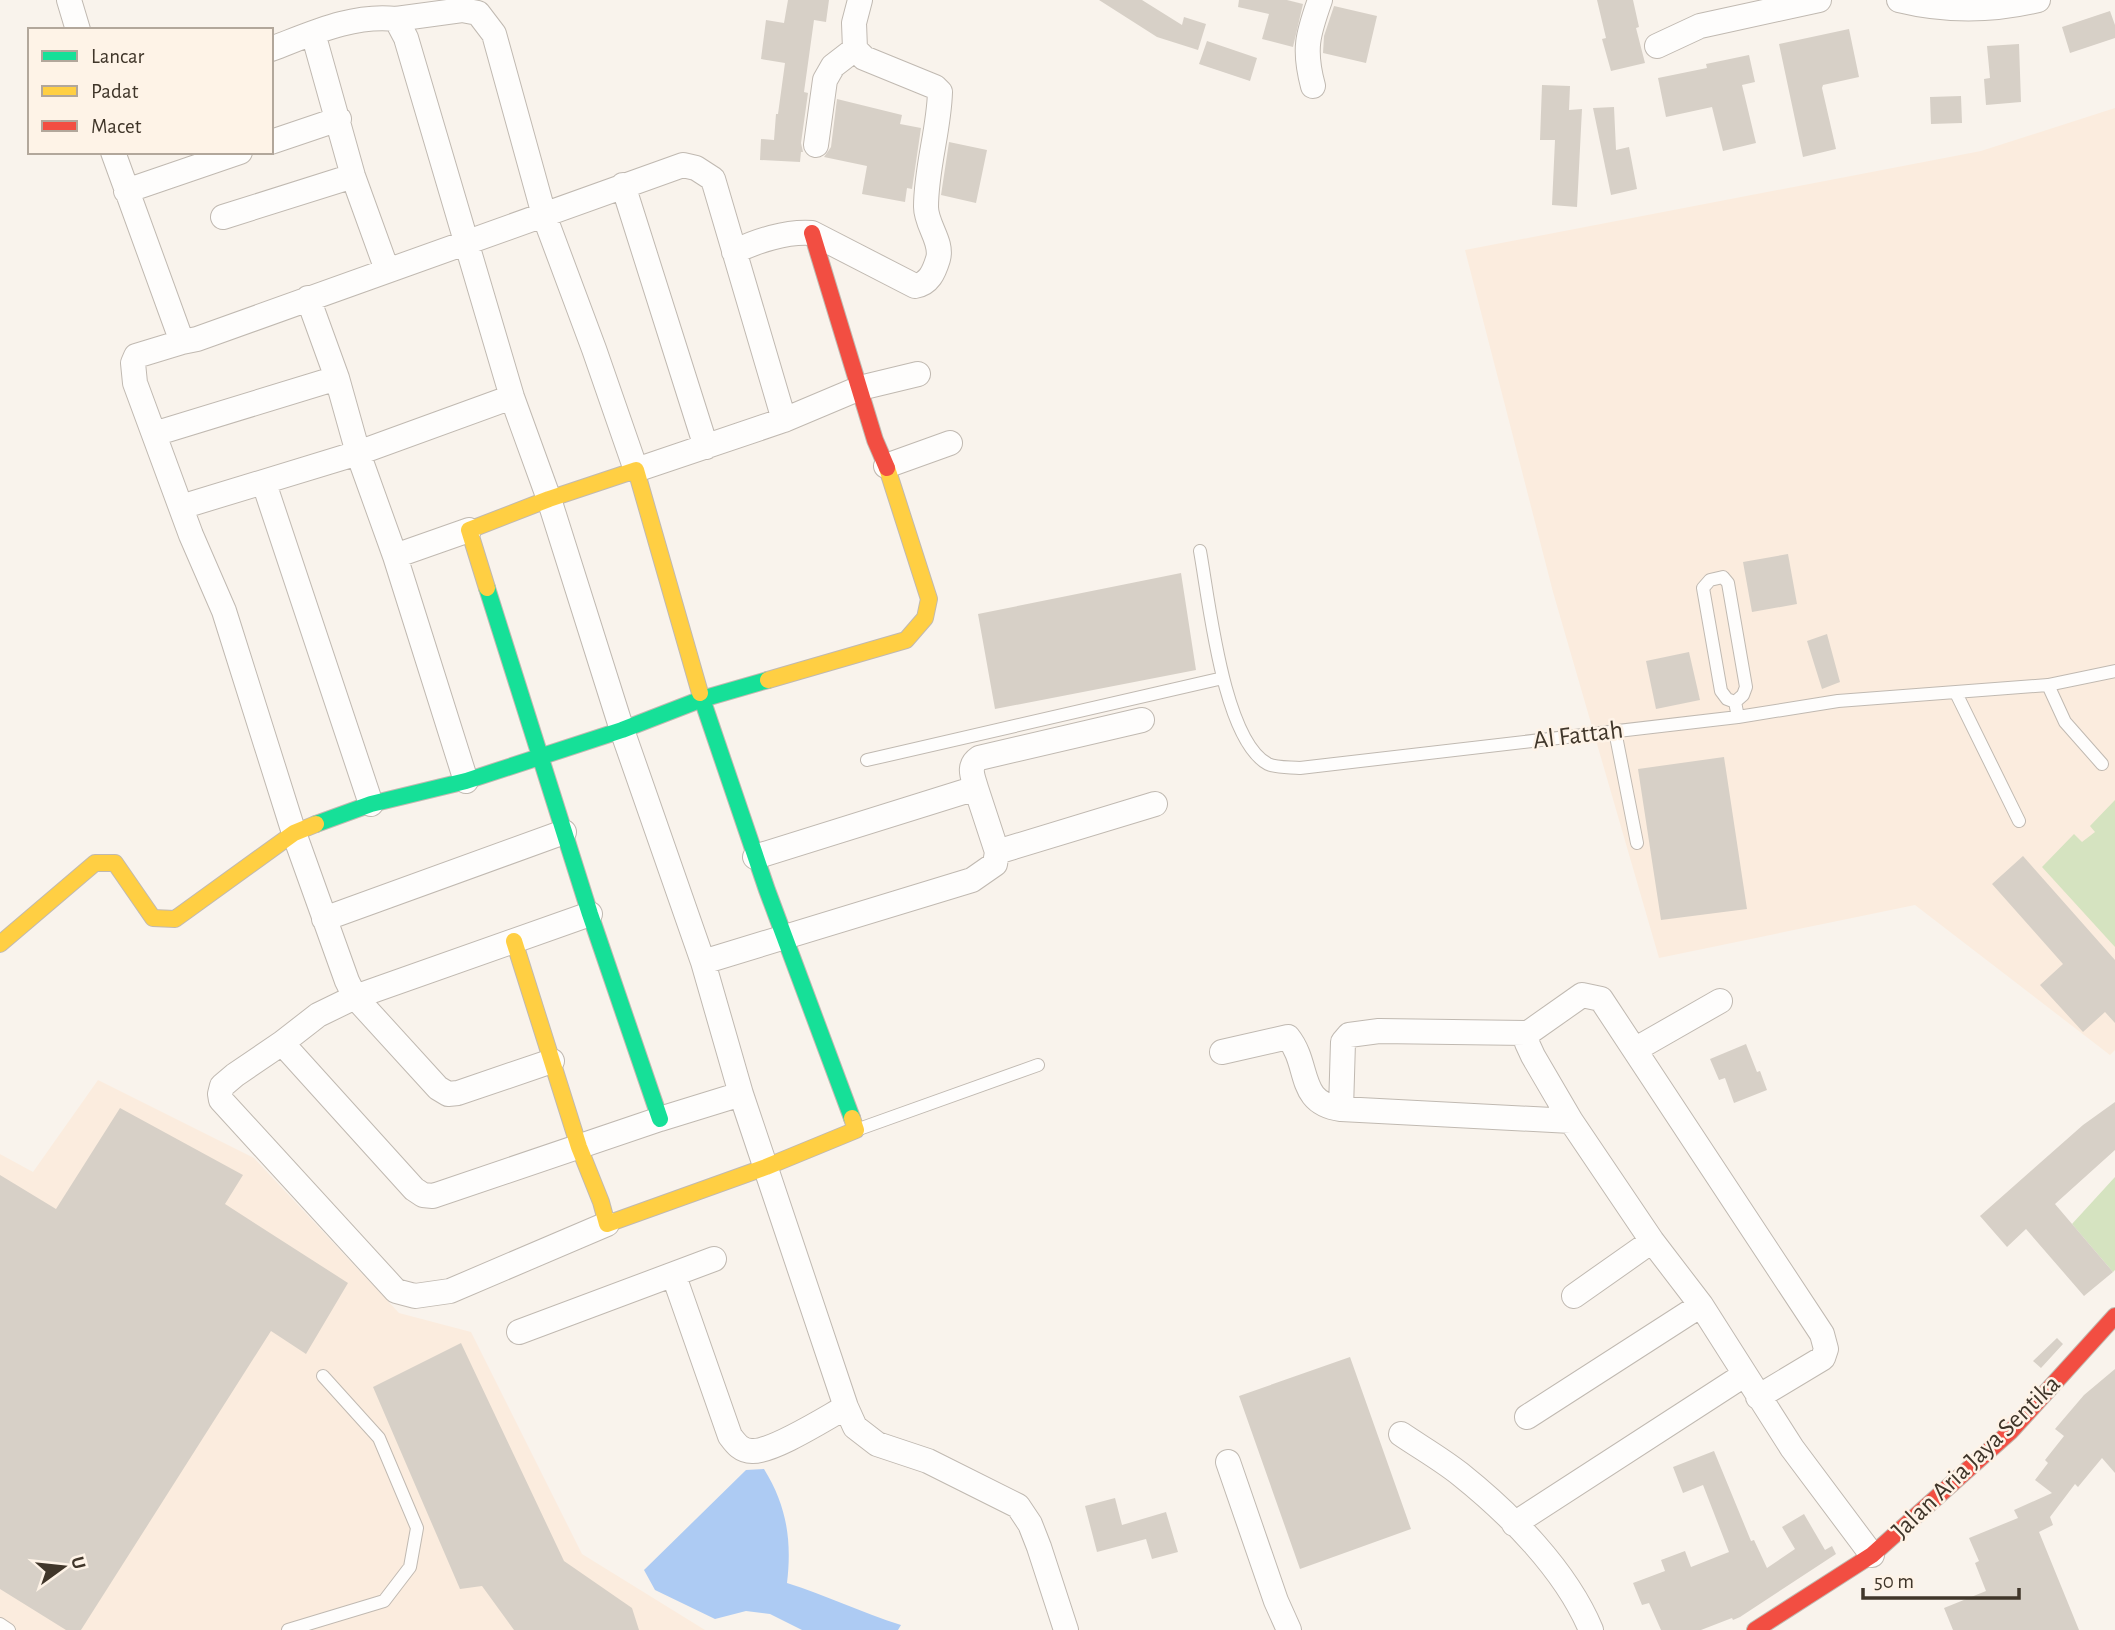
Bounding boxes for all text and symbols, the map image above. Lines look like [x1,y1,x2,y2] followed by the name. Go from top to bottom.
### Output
[28,28,273,154] legend
[91,46,144,67] text: Lancar
[91,81,139,102] text: Padat
[91,116,142,137] text: Macet
[1532,717,1624,753] street label: Al Fattah
[1887,1370,2065,1544] street label: Jalan Aria Jaya Sentika
[28,1532,98,1602] north arrow
[67,1555,89,1571] text: U
[1863,1556,2019,1600] scale bar
[1874,1571,1914,1592] text: 50 m

